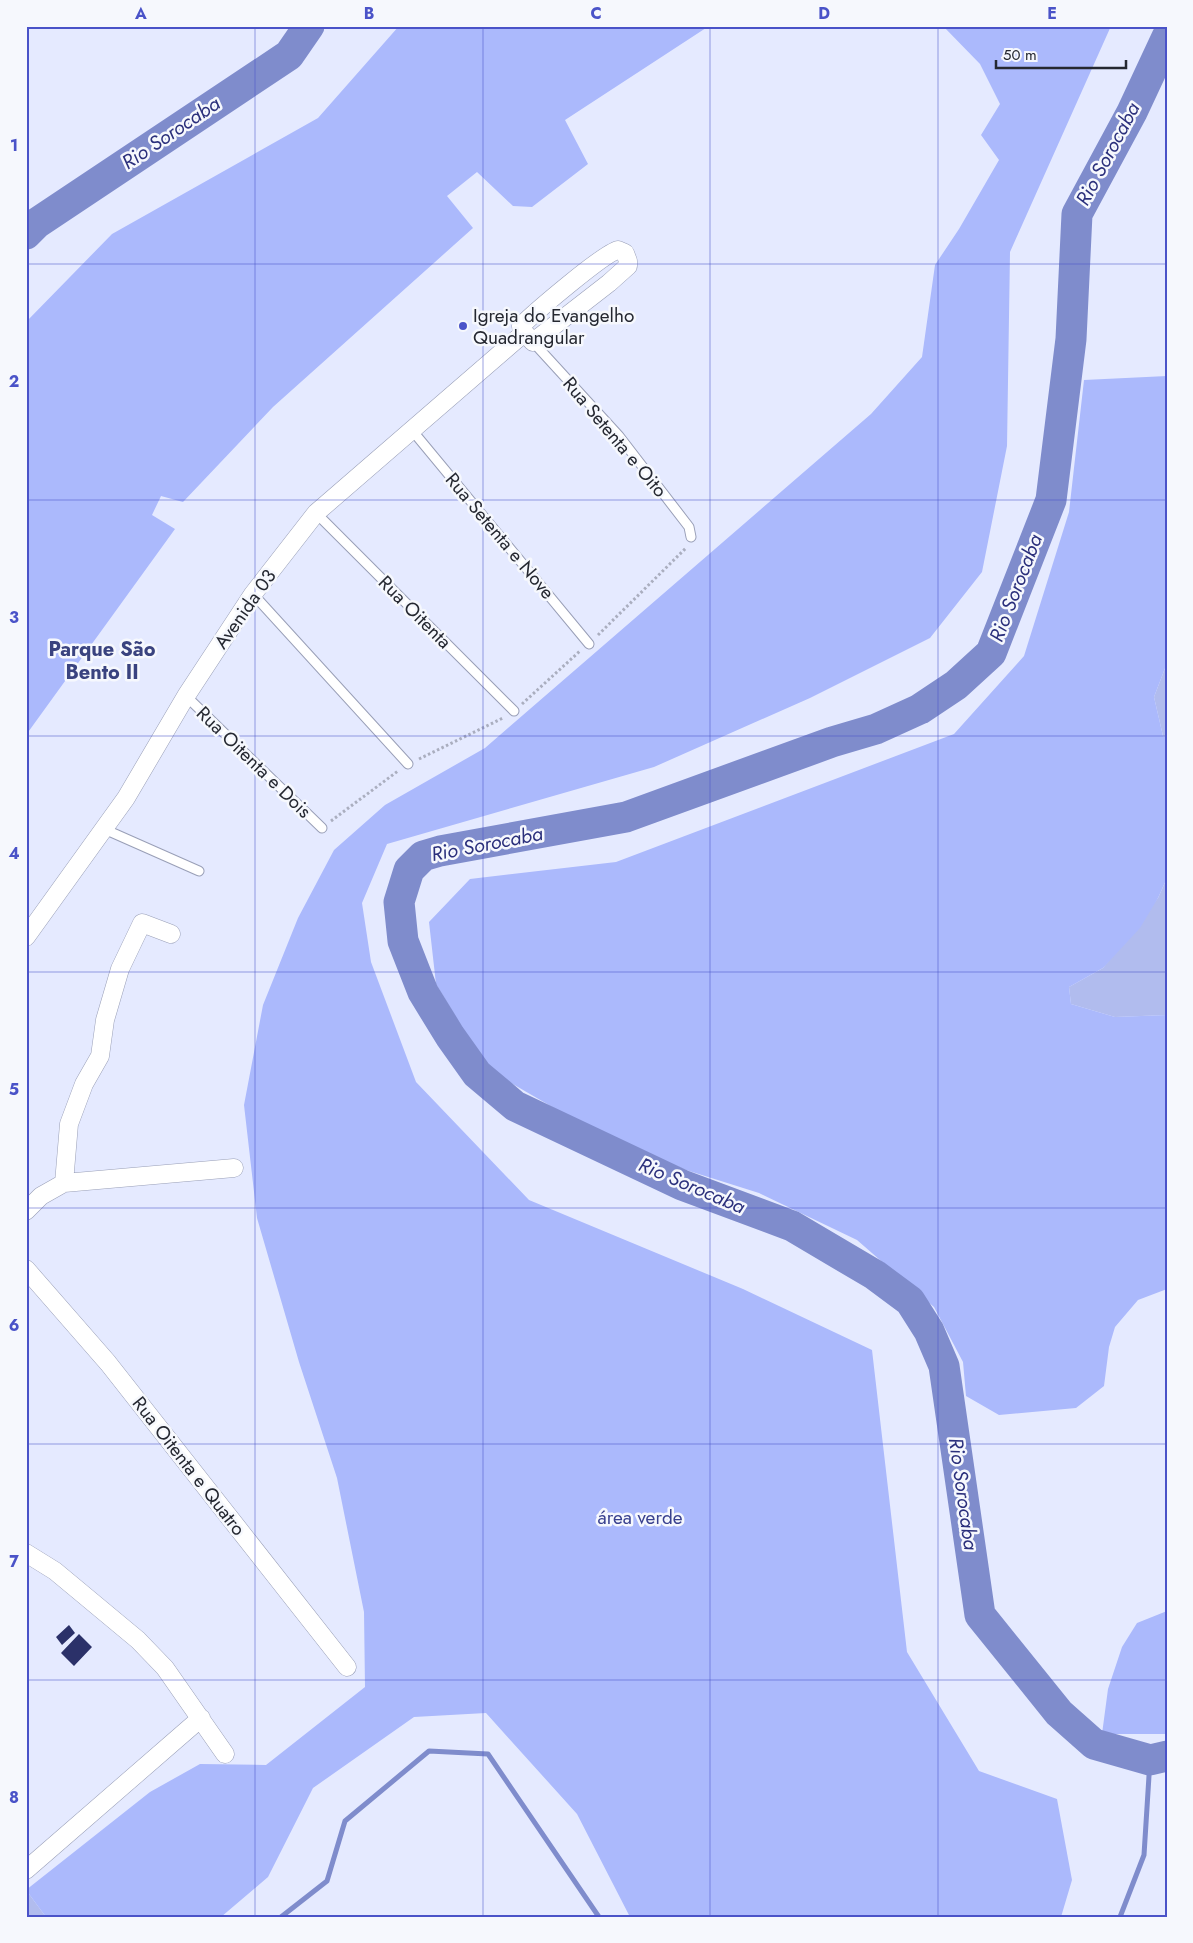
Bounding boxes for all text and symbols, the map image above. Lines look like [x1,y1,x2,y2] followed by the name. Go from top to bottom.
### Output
[134,2,147,25] text: A
[364,2,374,25] text: B
[590,2,602,25] text: C
[818,2,830,25] text: D
[1047,2,1057,25] text: E
[996,38,1126,70] scale bar
[1003,44,1037,66] text: 50 m
[116,89,226,177] water label: Rio Sorocaba
[1069,97,1147,211] water label: Rio Sorocaba
[10,134,18,157] text: 1
[473,302,634,351] place label: Igreja do Evangelho Quadrangular
[457,320,469,332] marker: Igreja do Evangelho Quadrangular
[9,370,19,393] text: 2
[557,371,673,503] street label: Rua Setenta e Oito
[439,467,561,605] street label: Rua Setenta e Nove
[982,530,1050,646] water label: Rio Sorocaba
[208,564,282,654] street label: Avenida 03
[372,569,458,655] street label: Rua Oitenta
[9,606,19,629] text: 3
[48,635,156,687] district label: Parque São Bento II
[190,700,318,824] street label: Rua Oitenta e Dois
[429,819,545,869] water label: Rio Sorocaba
[8,842,20,865] text: 4
[9,1078,19,1101] text: 5
[634,1151,750,1221] water label: Rio Sorocaba
[9,1314,19,1337] text: 6
[126,1391,252,1541] street label: Rua Oitenta e Quatro
[941,1436,985,1552] water label: Rio Sorocaba
[597,1504,683,1531] park label: área verde
[9,1550,19,1573] text: 7
[9,1786,19,1809] text: 8

